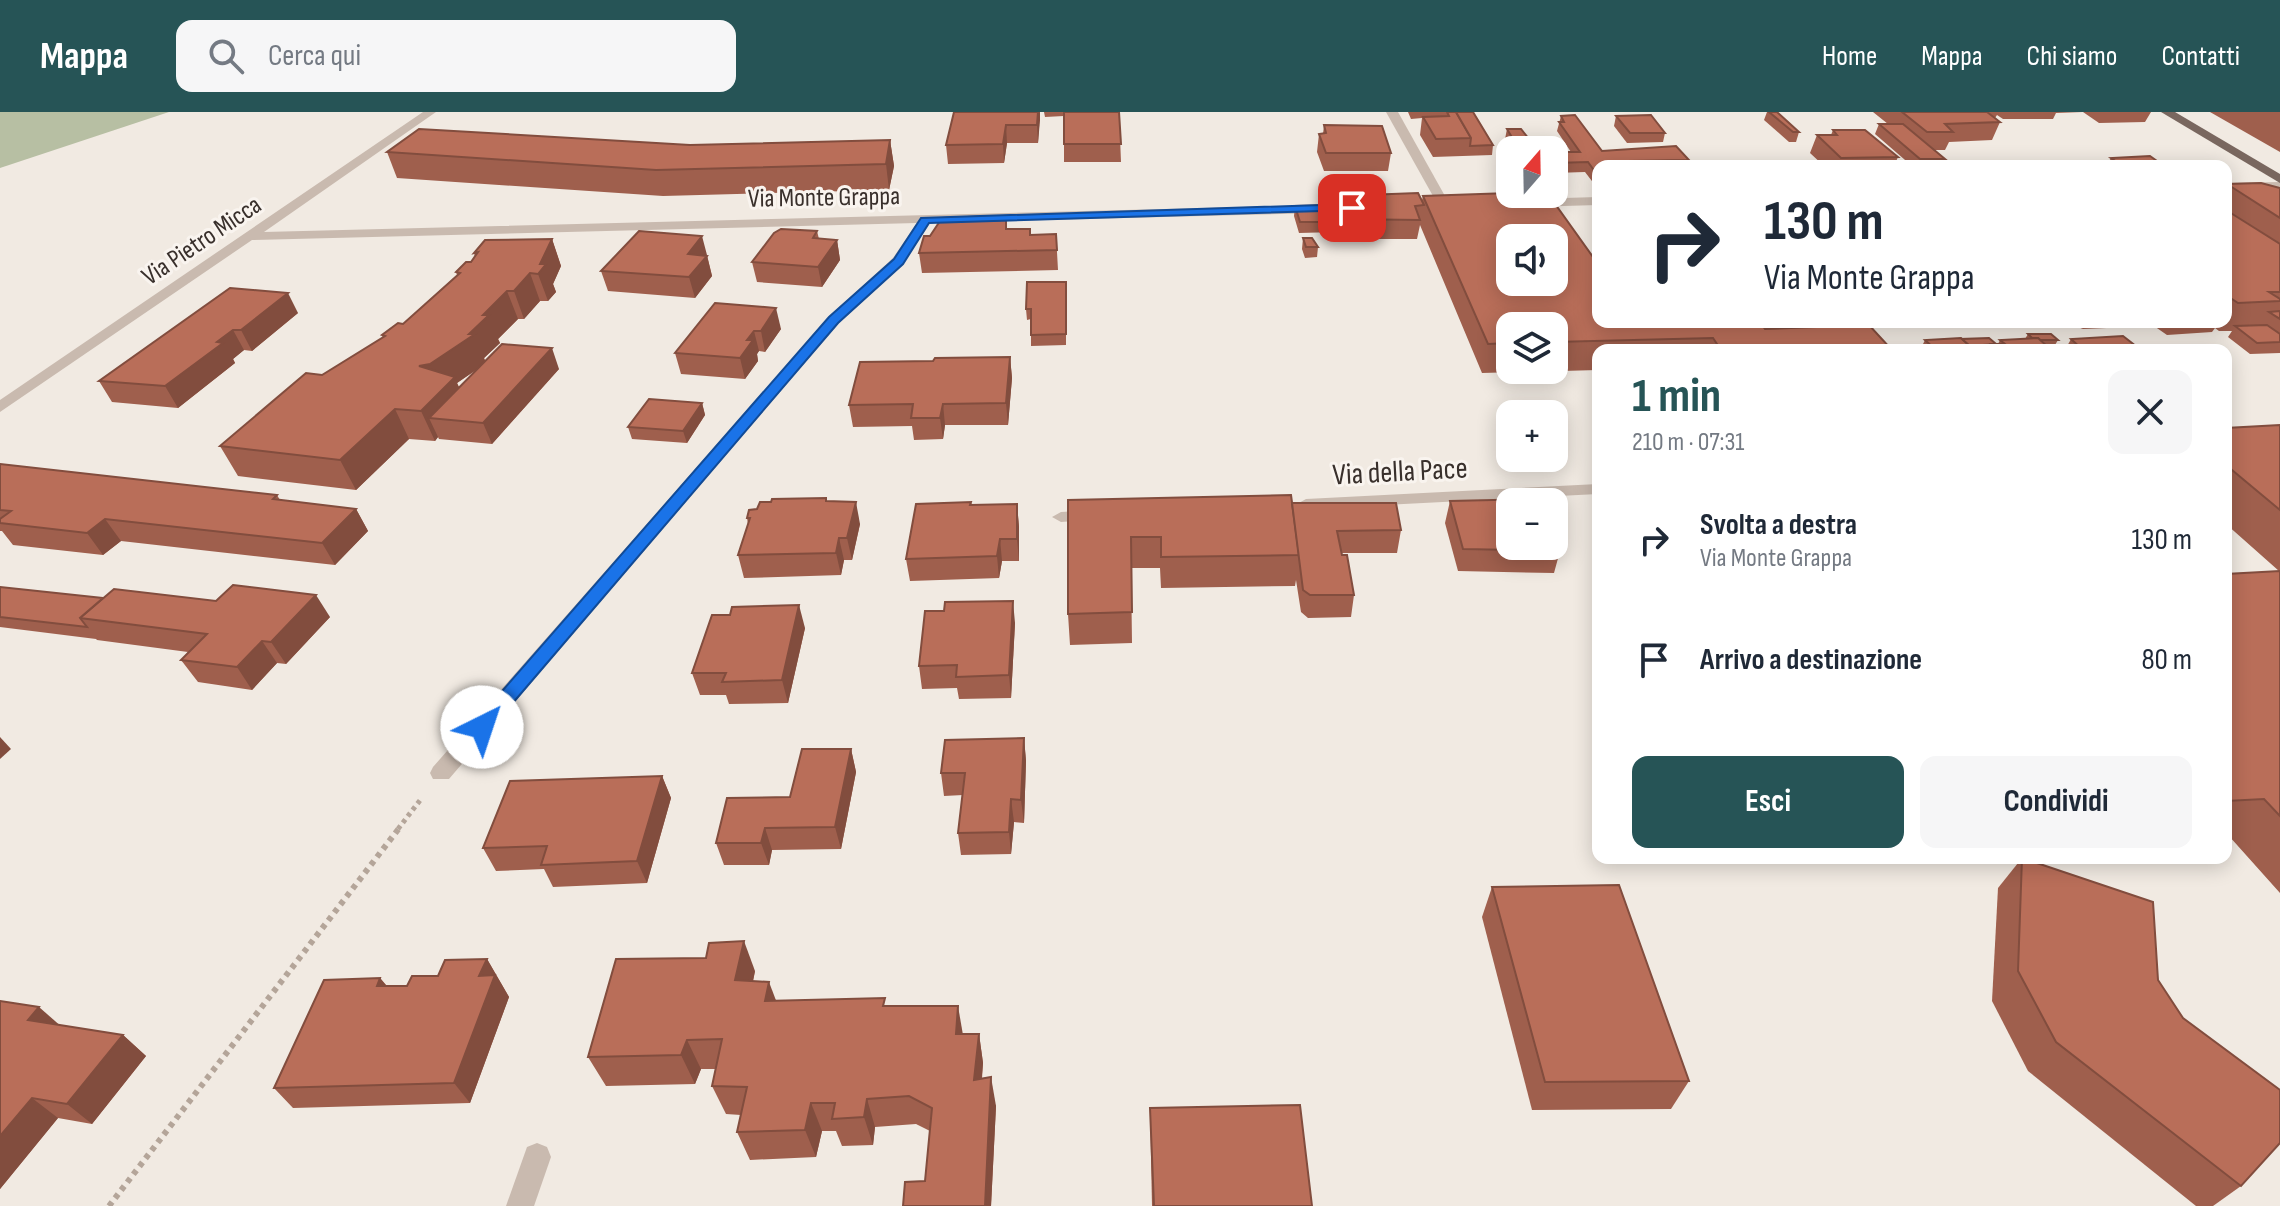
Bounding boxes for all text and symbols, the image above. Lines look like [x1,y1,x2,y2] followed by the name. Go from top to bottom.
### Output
[176,20,736,92] search box
[40,34,128,79] text: Mappa
[204,34,248,78] icon: search
[268,38,361,74] text: Cerca qui
[1822,40,1877,73] text: Home
[1921,40,1983,73] text: Mappa
[2027,40,2117,73] text: Chi siamo
[2161,40,2240,73] text: Contatti
[1496,136,1568,208] north arrow
[1496,136,1568,560] map controls
[1318,174,1386,242] pin
[748,181,900,215] street label: Via Monte Grappa
[1330,186,1374,230] icon: arrive
[1764,189,1884,256] text: 130 m
[136,190,268,292] street label: Via Pietro Micca
[1632,192,1736,296] icon: right
[1496,224,1568,296] button: sound
[1764,257,1975,300] text: Via Monte Grappa
[1496,312,1568,384] button: layers
[1632,368,1721,425] text: 1 min
[2108,370,2192,454] button: close
[1496,400,1568,472] button: +
[1632,427,1744,458] text: 210 m · 07:31
[1332,450,1468,494] street label: Via della Pace
[1496,488,1568,560] button: −
[1700,507,1857,543] text: Svolta a destra
[1632,518,1676,562] icon: right
[2132,522,2192,558] text: 130 m
[1700,543,1852,574] text: Via Monte Grappa
[1632,638,1676,682] icon: arrive
[1700,642,1922,678] text: Arrivo a destinazione
[2141,642,2192,678] text: 80 m
[440,685,524,769] position arrow
[1632,756,1904,848] button: Esci
[1920,756,2192,848] button: Condividi

